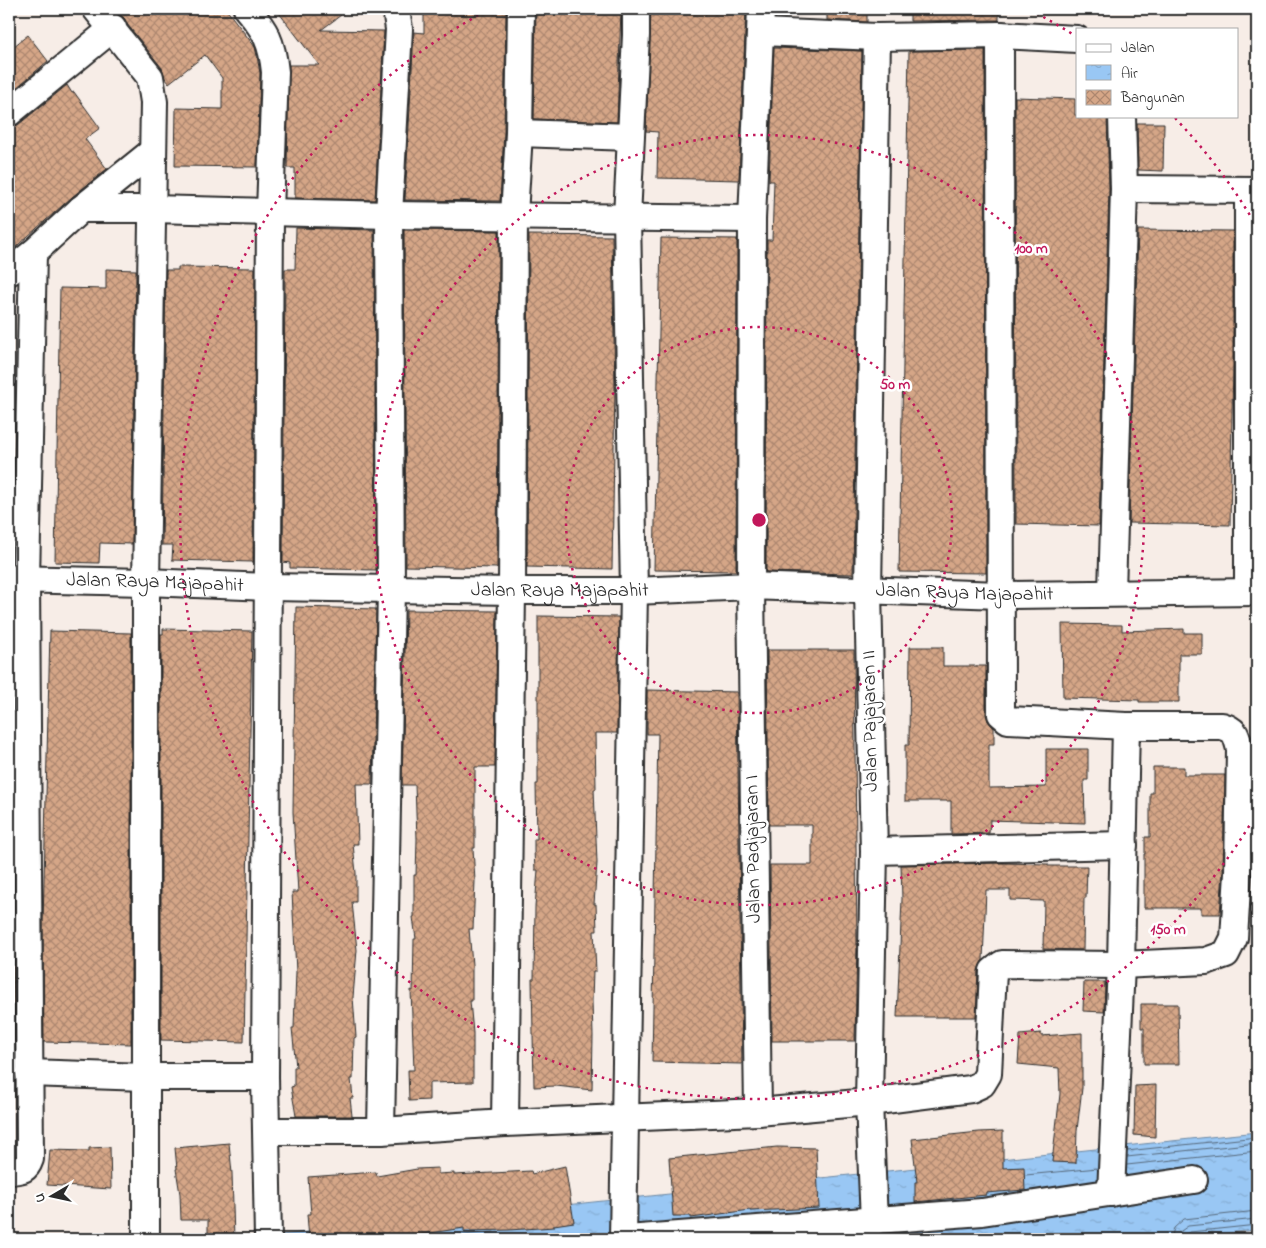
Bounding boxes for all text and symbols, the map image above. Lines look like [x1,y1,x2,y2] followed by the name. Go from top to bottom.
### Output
[1076,28,1238,118] legend
[1121,37,1154,59] text: Jalan
[1121,63,1138,85] text: Air
[1120,87,1185,110] text: Bangunan
[1014,238,1048,260] text: 100 m
[880,374,911,396] text: 50 m
[750,511,768,529] centre of rings
[66,566,245,600] street label: Jalan Raya Majapahit
[471,576,650,606] street label: Jalan Raya Majapahit
[875,576,1054,610] street label: Jalan Raya Majapahit
[855,650,887,792] street label: Jalan Pajajaran II
[738,775,770,923] street label: Jalan Padjajaran I
[1150,919,1186,941] text: 150 m
[28,1170,78,1220] north arrow
[30,1192,52,1204] text: U

